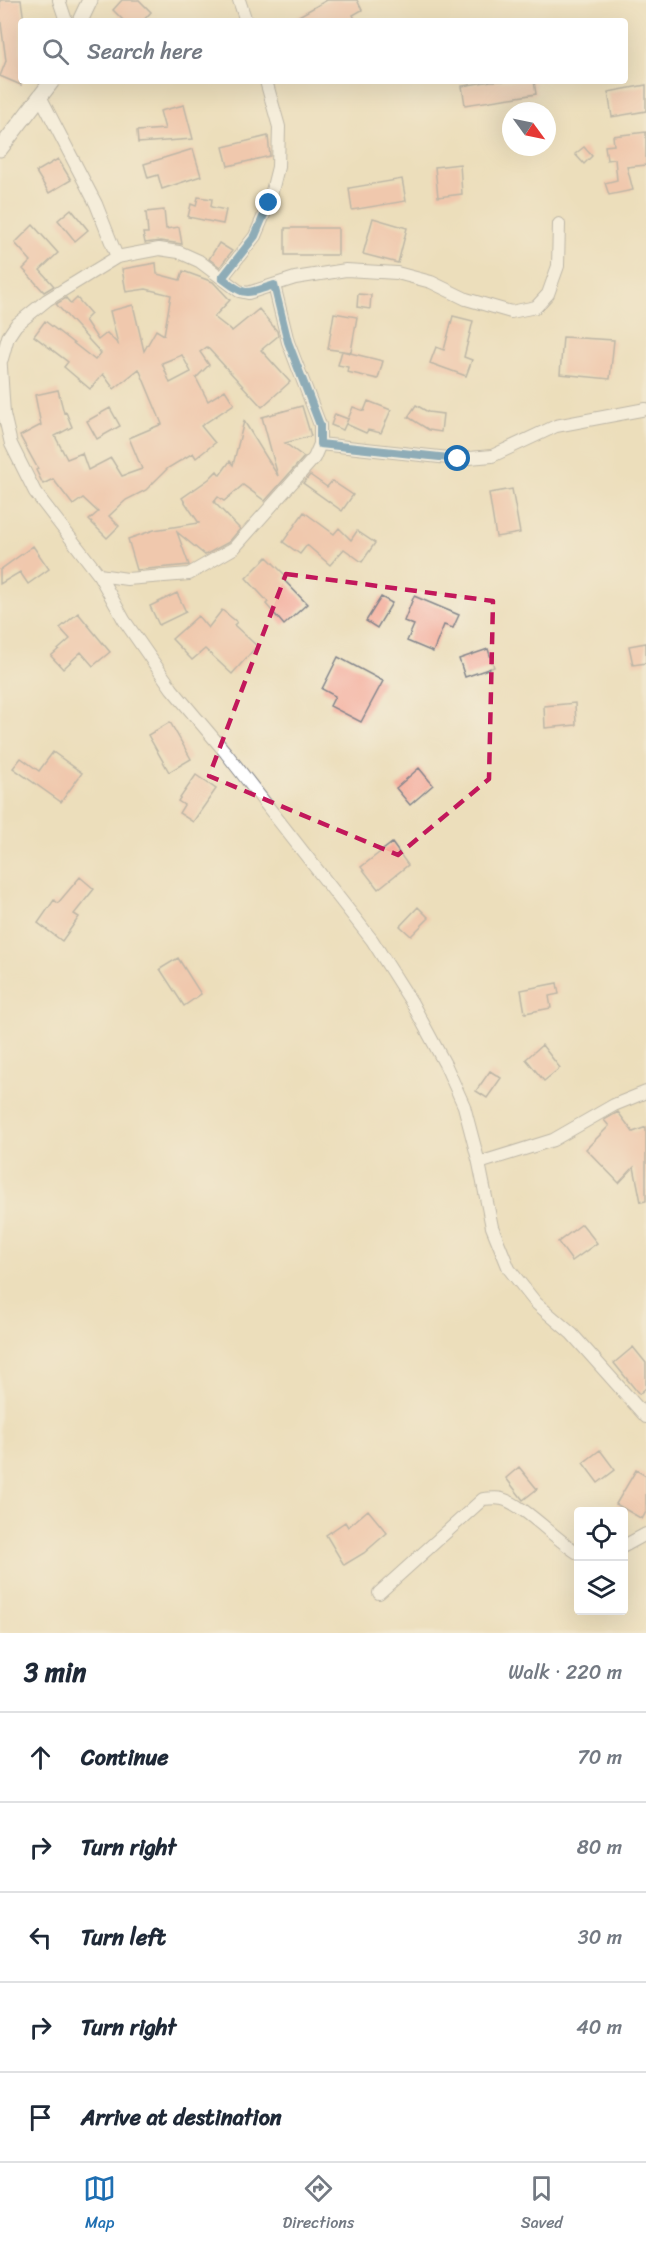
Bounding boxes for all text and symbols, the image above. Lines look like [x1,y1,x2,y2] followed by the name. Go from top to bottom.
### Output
[18,18,628,84] search box
[87,32,203,71] text: Search here
[39,35,72,68] icon: search
[502,102,556,156] north arrow
[255,189,281,215] route end
[444,445,470,471] route start
[574,1507,628,1615] map controls
[574,1507,628,1561] button: locate
[574,1561,628,1615] button: layers
[24,1649,86,1695] text: 3 min
[508,1655,622,1690] text: Walk · 220 m
[81,1738,169,1777] text: Continue
[577,1740,622,1775] text: 70 m
[24,1741,57,1774] icon: ahead
[81,1828,176,1867] text: Turn right
[577,1830,622,1865] text: 80 m
[24,1831,57,1864] icon: right
[81,1918,166,1957] text: Turn left
[578,1920,622,1955] text: 30 m
[24,1921,57,1954] icon: left
[81,2008,176,2047] text: Turn right
[576,2010,622,2045] text: 40 m
[24,2011,57,2044] icon: right
[81,2098,282,2137] text: Arrive at destination
[24,2101,57,2134] icon: arrive
[83,2172,116,2237] tab: Map
[283,2172,354,2237] tab: Directions
[521,2172,563,2237] tab: Saved

